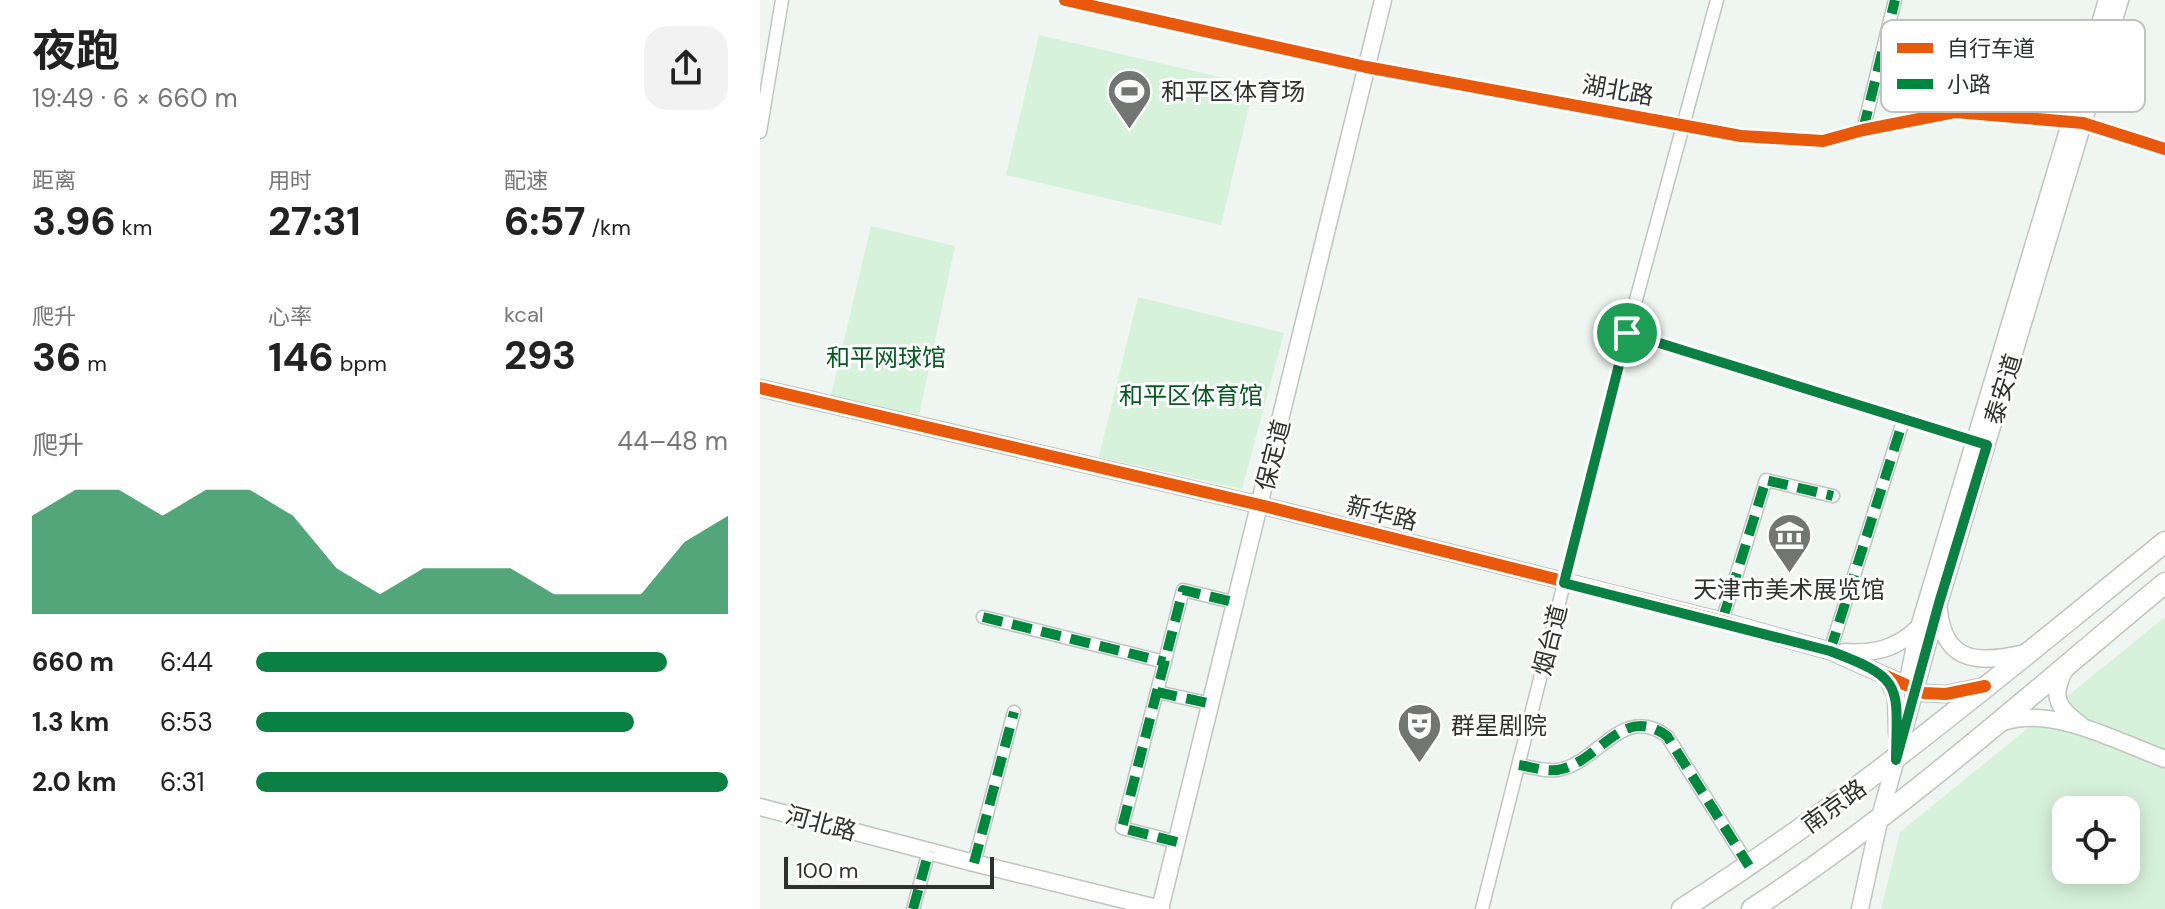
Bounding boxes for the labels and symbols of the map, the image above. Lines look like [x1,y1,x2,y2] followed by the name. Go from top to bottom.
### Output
[1881,20,2145,112] legend
[1947,34,2035,63] text: 自行车道
[1106,67,1154,130] sports icon: 和平区体育场
[1580,68,1656,112] street label: 湖北路
[1947,70,1991,99] text: 小路
[1161,76,1305,107] place label: 和平区体育场
[1593,299,1661,367] pin
[826,342,946,373] park label: 和平网球馆
[1978,350,2028,428] street label: 泰安道
[1119,380,1263,411] park label: 和平区体育馆
[1249,416,1297,494] street label: 保定道
[1343,489,1421,537] street label: 新华路
[1765,511,1813,574] museum icon: 天津市美术展览馆
[1693,574,1885,605] place label: 天津市美术展览馆
[1526,601,1574,679] street label: 烟台道
[1396,701,1444,764] theatre icon: 群星剧院
[1451,710,1547,741] place label: 群星剧院
[1796,772,1872,840] street label: 南京路
[782,799,860,847] street label: 河北路
[784,853,994,889] scale bar

